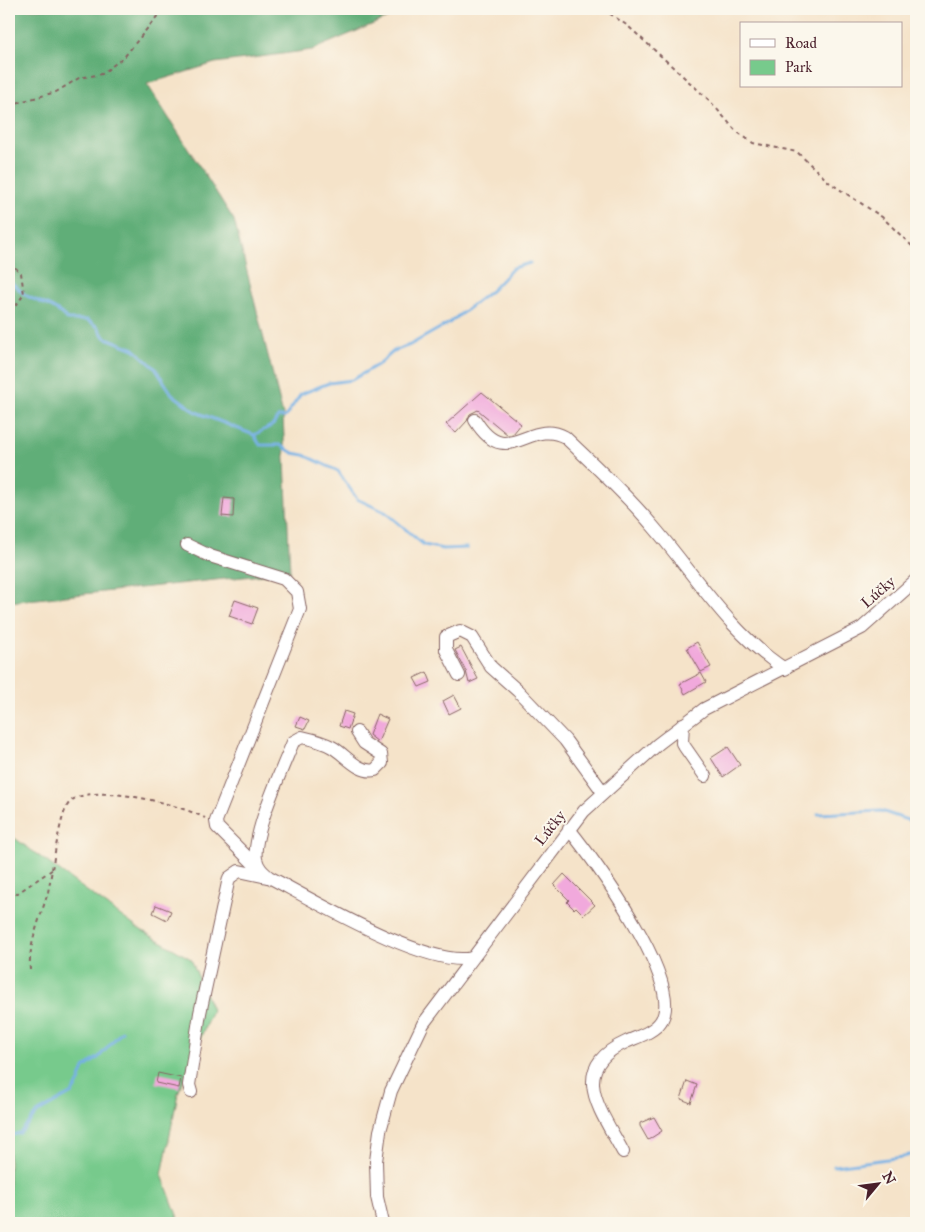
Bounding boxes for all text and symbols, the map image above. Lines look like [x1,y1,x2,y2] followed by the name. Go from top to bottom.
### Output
[740,22,902,88] legend
[785,34,817,52] text: Road
[785,58,812,76] text: Park
[857,572,899,612] street label: Lúčky
[531,806,570,849] street label: Lúčky
[852,1160,902,1210] north arrow
[879,1169,899,1187] text: N

